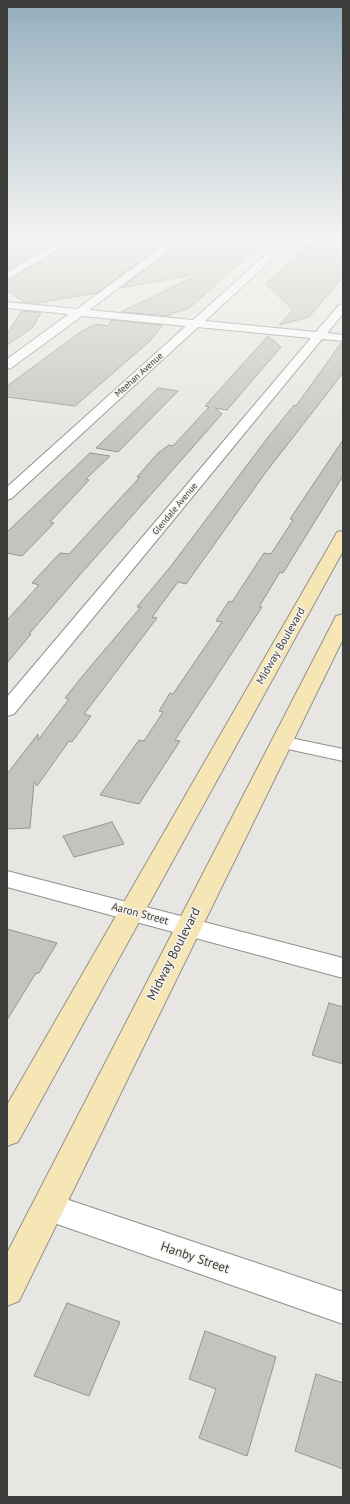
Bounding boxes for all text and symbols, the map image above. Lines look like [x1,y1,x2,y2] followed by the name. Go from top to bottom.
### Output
[113,351,165,399] street label: Meehan Avenue
[150,481,200,537] street label: Glendale Avenue
[254,605,308,687] street label: Midway Boulevard
[110,900,170,928] street label: Aaron Street
[144,905,204,1003] street label: Midway Boulevard
[158,1239,232,1277] street label: Hanby Street

